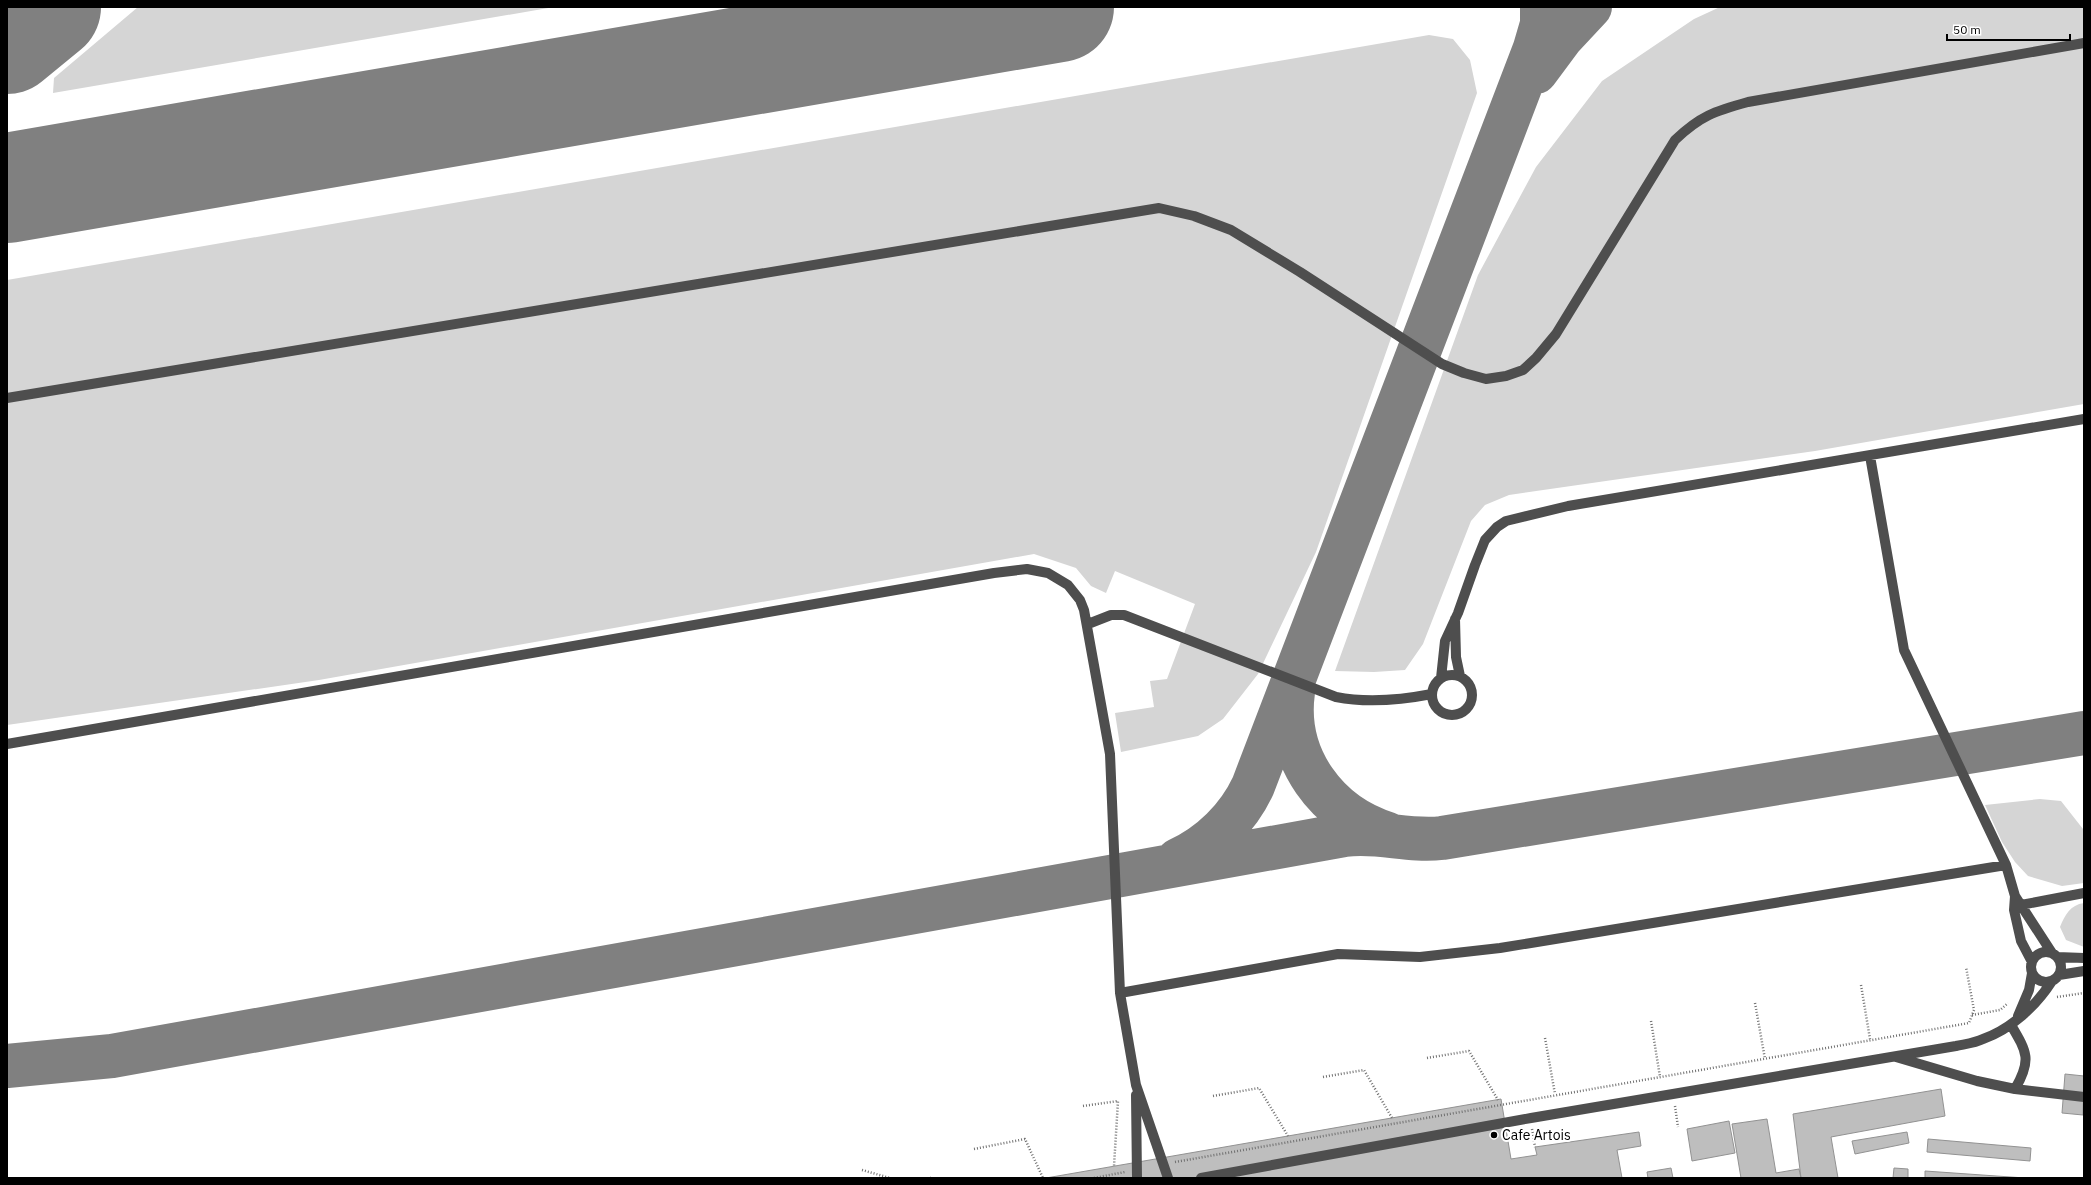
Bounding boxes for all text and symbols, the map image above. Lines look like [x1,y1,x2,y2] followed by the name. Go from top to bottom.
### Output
[1947,16,2070,42] scale bar
[1953,22,1981,37] text: 50 m
[1502,1126,1571,1144] place label: Cafe Artois
[1489,1130,1499,1140] marker: Cafe Artois

